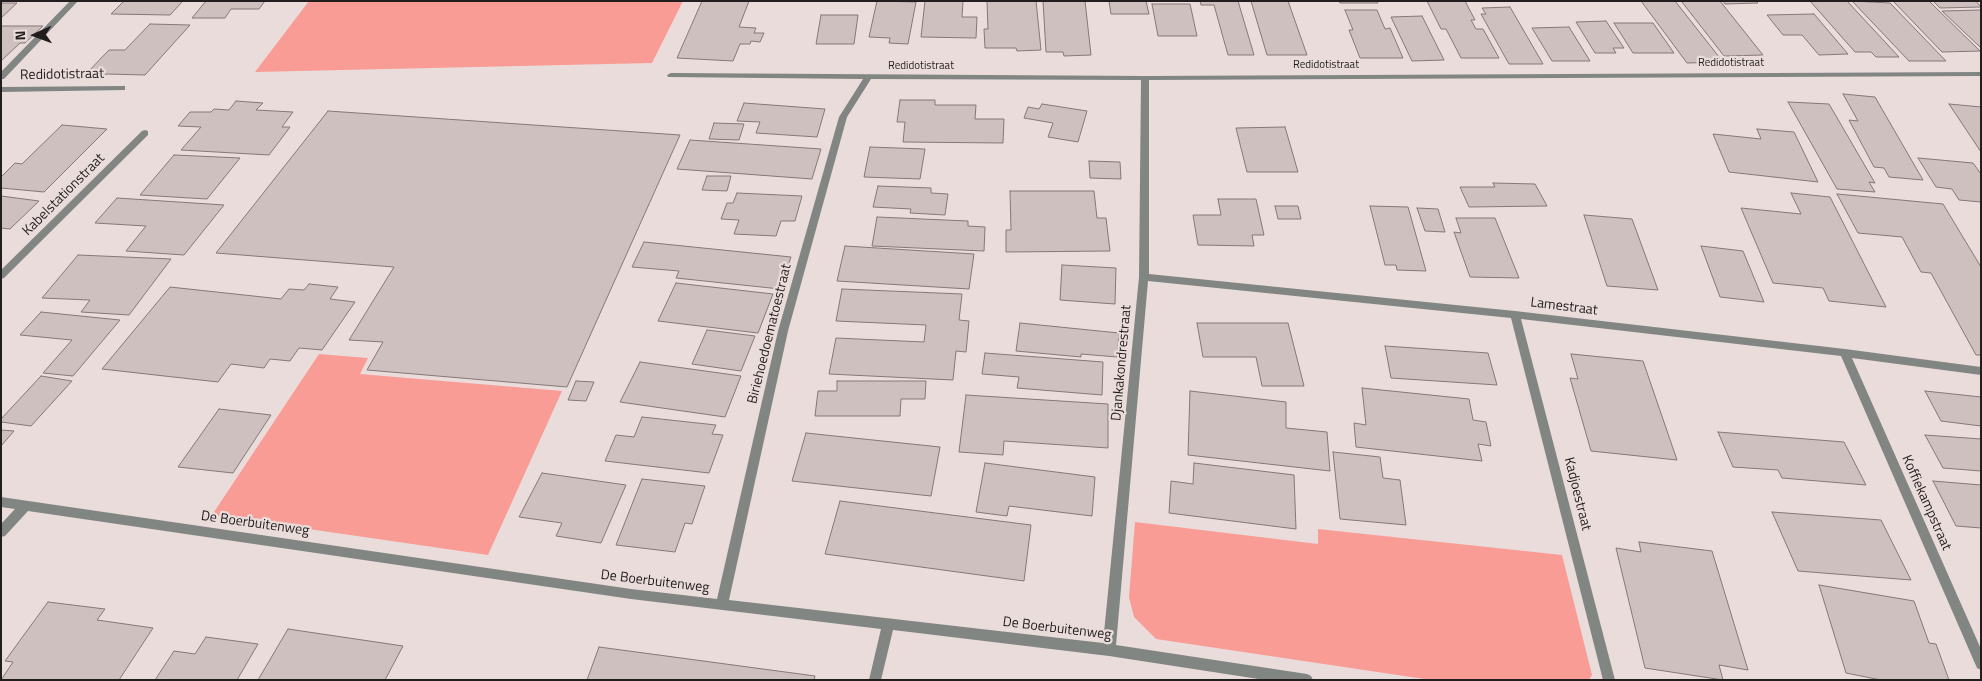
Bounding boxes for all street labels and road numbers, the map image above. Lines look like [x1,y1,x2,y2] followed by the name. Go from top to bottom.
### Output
[1698,56,1764,70] street label: Redidotistraat
[1293,58,1359,72] street label: Redidotistraat
[888,59,954,73] street label: Redidotistraat
[20,66,104,84] street label: Redidotistraat
[19,150,109,240] street label: Kabelstationstraat
[744,262,796,406] street label: Biriehoedoematoestraat
[1529,295,1599,319] street label: Lamestraat
[1109,304,1135,422] street label: Djankakondrestraat
[1897,453,1955,553] street label: Koffiekampstraat
[1560,456,1594,532] street label: Kadjoestraat
[200,508,310,540] street label: De Boerbuitenweg
[600,567,710,597] street label: De Boerbuitenweg
[1002,614,1112,644] street label: De Boerbuitenweg

